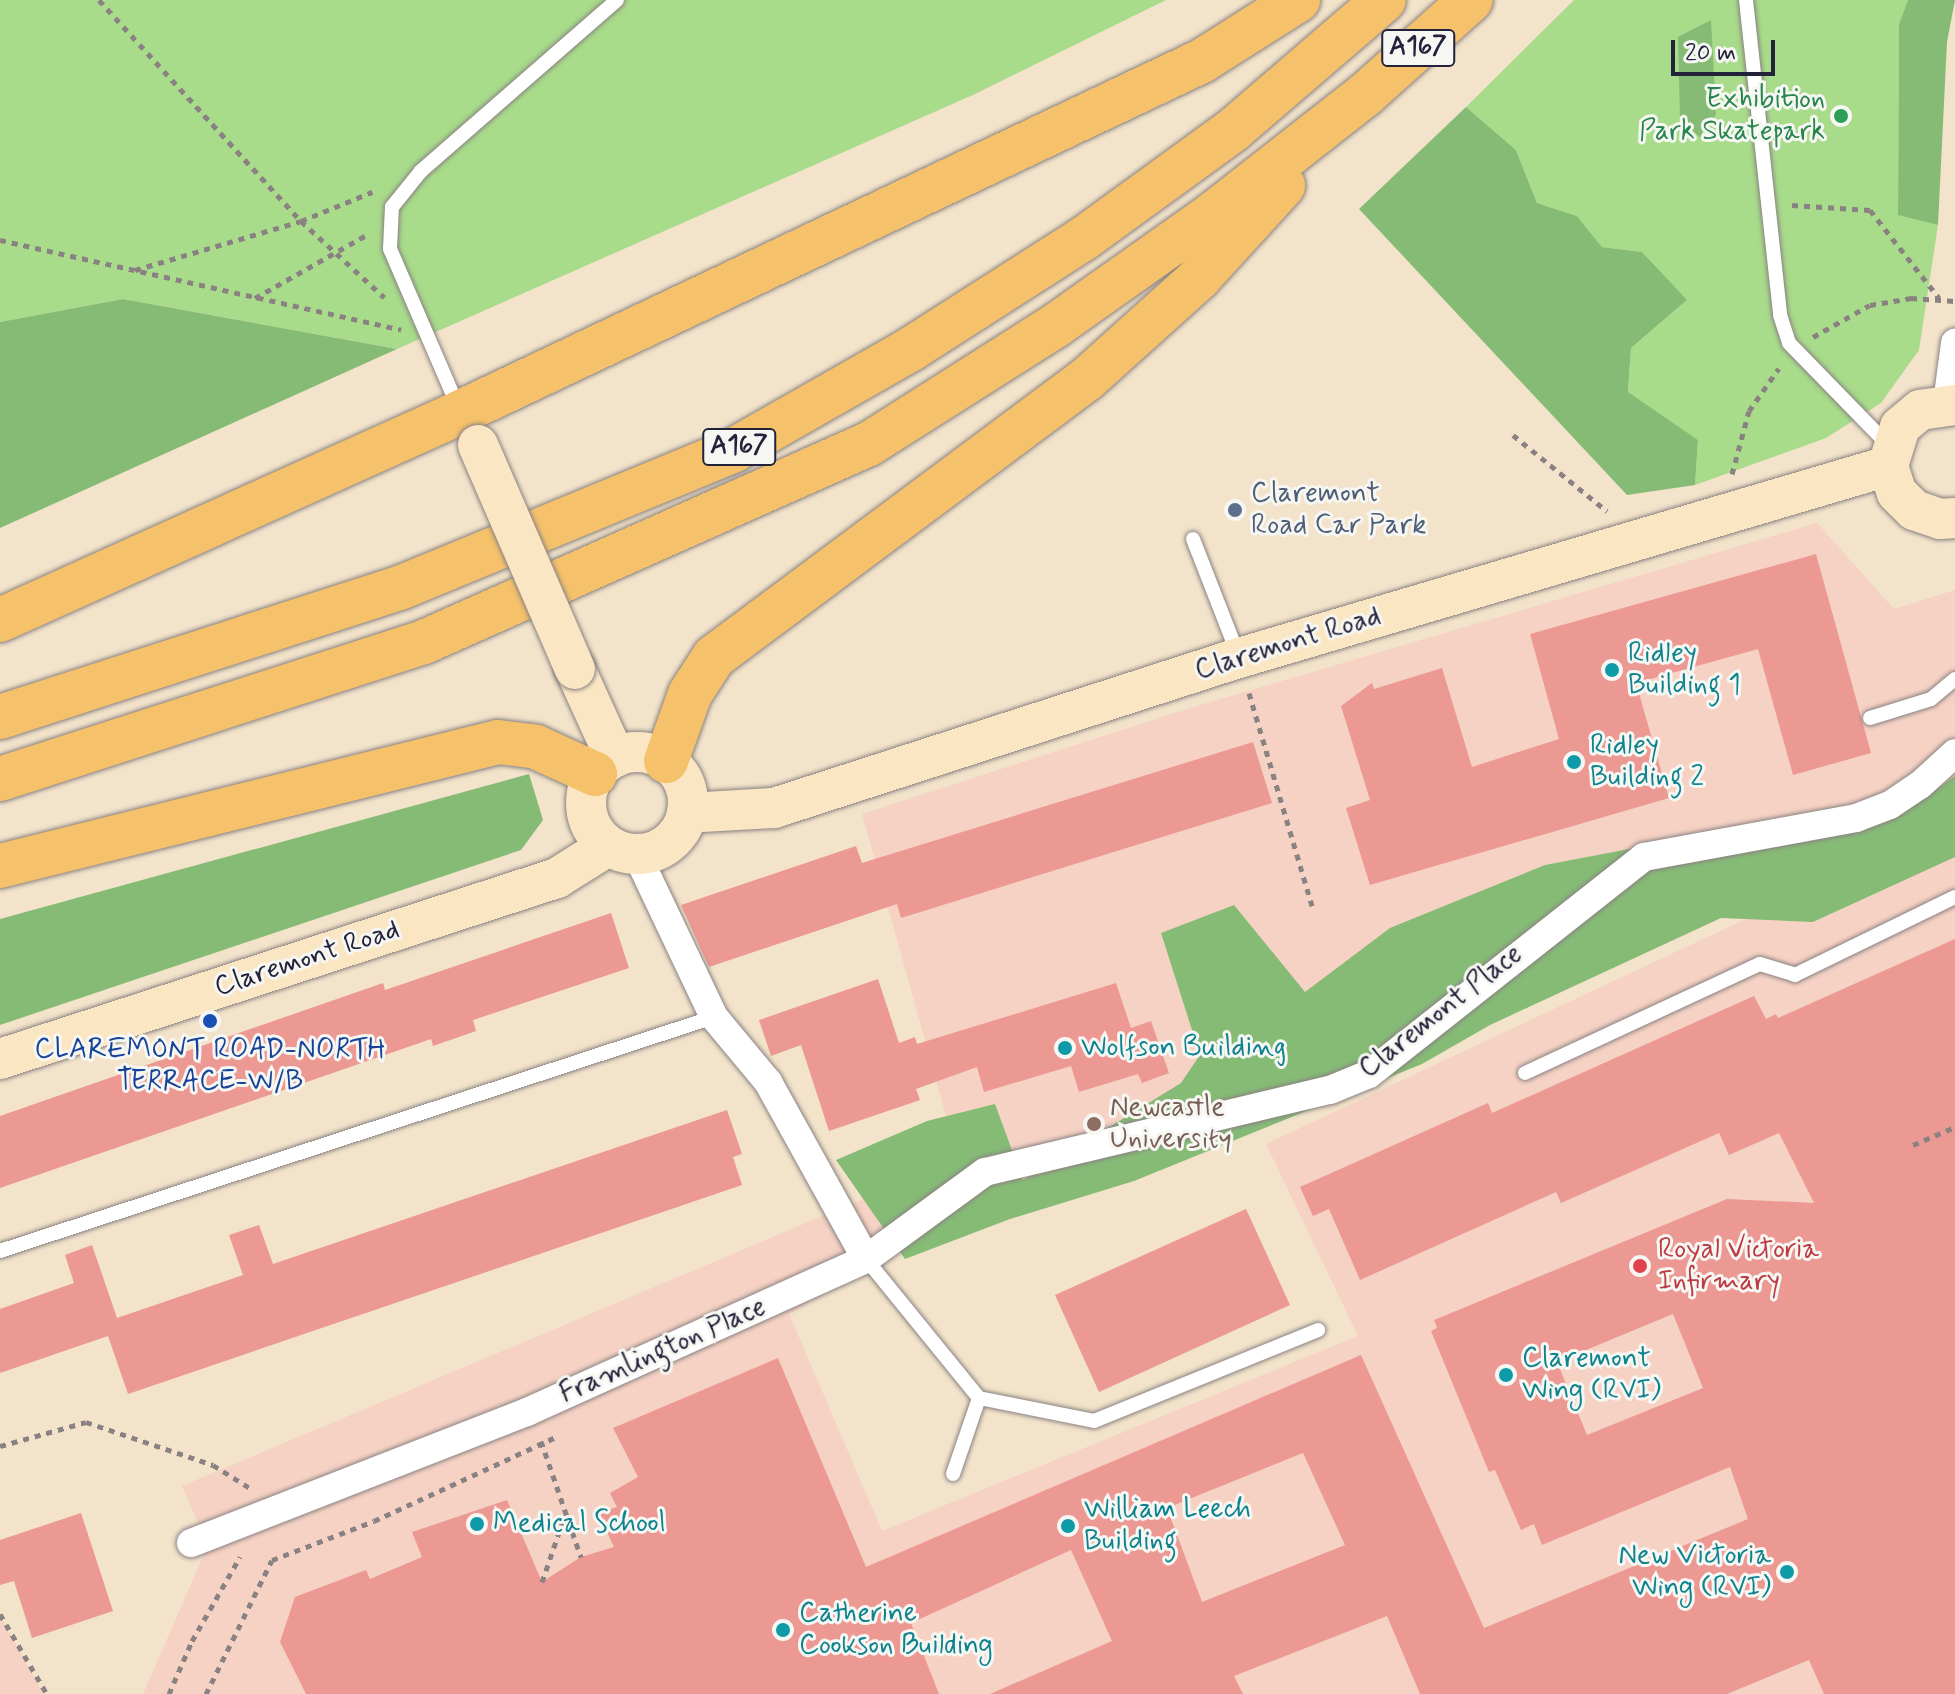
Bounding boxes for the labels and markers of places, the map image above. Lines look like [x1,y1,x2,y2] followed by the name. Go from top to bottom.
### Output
[1639,83,1825,149] place label: Exhibition Park Skatepark
[1832,107,1850,125] marker: Exhibition Park Skatepark
[1251,477,1424,543] place label: Claremont Road Car Park
[1226,501,1244,519] marker: Claremont Road Car Park
[1628,637,1741,703] place label: Ridley Building 1
[1603,661,1621,679] marker: Ridley Building 1
[1590,729,1704,795] place label: Ridley Building 2
[1565,753,1583,771] marker: Ridley Building 2
[201,1012,219,1030] marker: CLAREMONT ROAD-NORTH TERRACE-W/B
[1081,1031,1276,1065] place label: Wolfson Building
[34,1033,386,1099] place label: CLAREMONT ROAD-NORTH TERRACE-W/B
[1056,1039,1074,1057] marker: Wolfson Building
[1110,1091,1232,1157] place label: Newcastle University
[1085,1115,1103,1133] marker: Newcastle University
[1658,1233,1819,1299] place label: Royal Victoria Infirmary
[1629,1255,1651,1277] marker: Royal Victoria Infirmary
[1522,1342,1661,1408] place label: Claremont Wing (RVI)
[1497,1366,1515,1384] marker: Claremont Wing (RVI)
[1084,1493,1254,1559] place label: William Leech Building
[493,1507,667,1541] place label: Medical School
[468,1515,486,1533] marker: Medical School
[1059,1517,1077,1535] marker: William Leech Building
[1622,1539,1771,1605] place label: New Victoria Wing (RVI)
[1778,1563,1796,1581] marker: New Victoria Wing (RVI)
[799,1597,994,1663] place label: Catherine Cookson Building
[774,1621,792,1639] marker: Catherine Cookson Building

